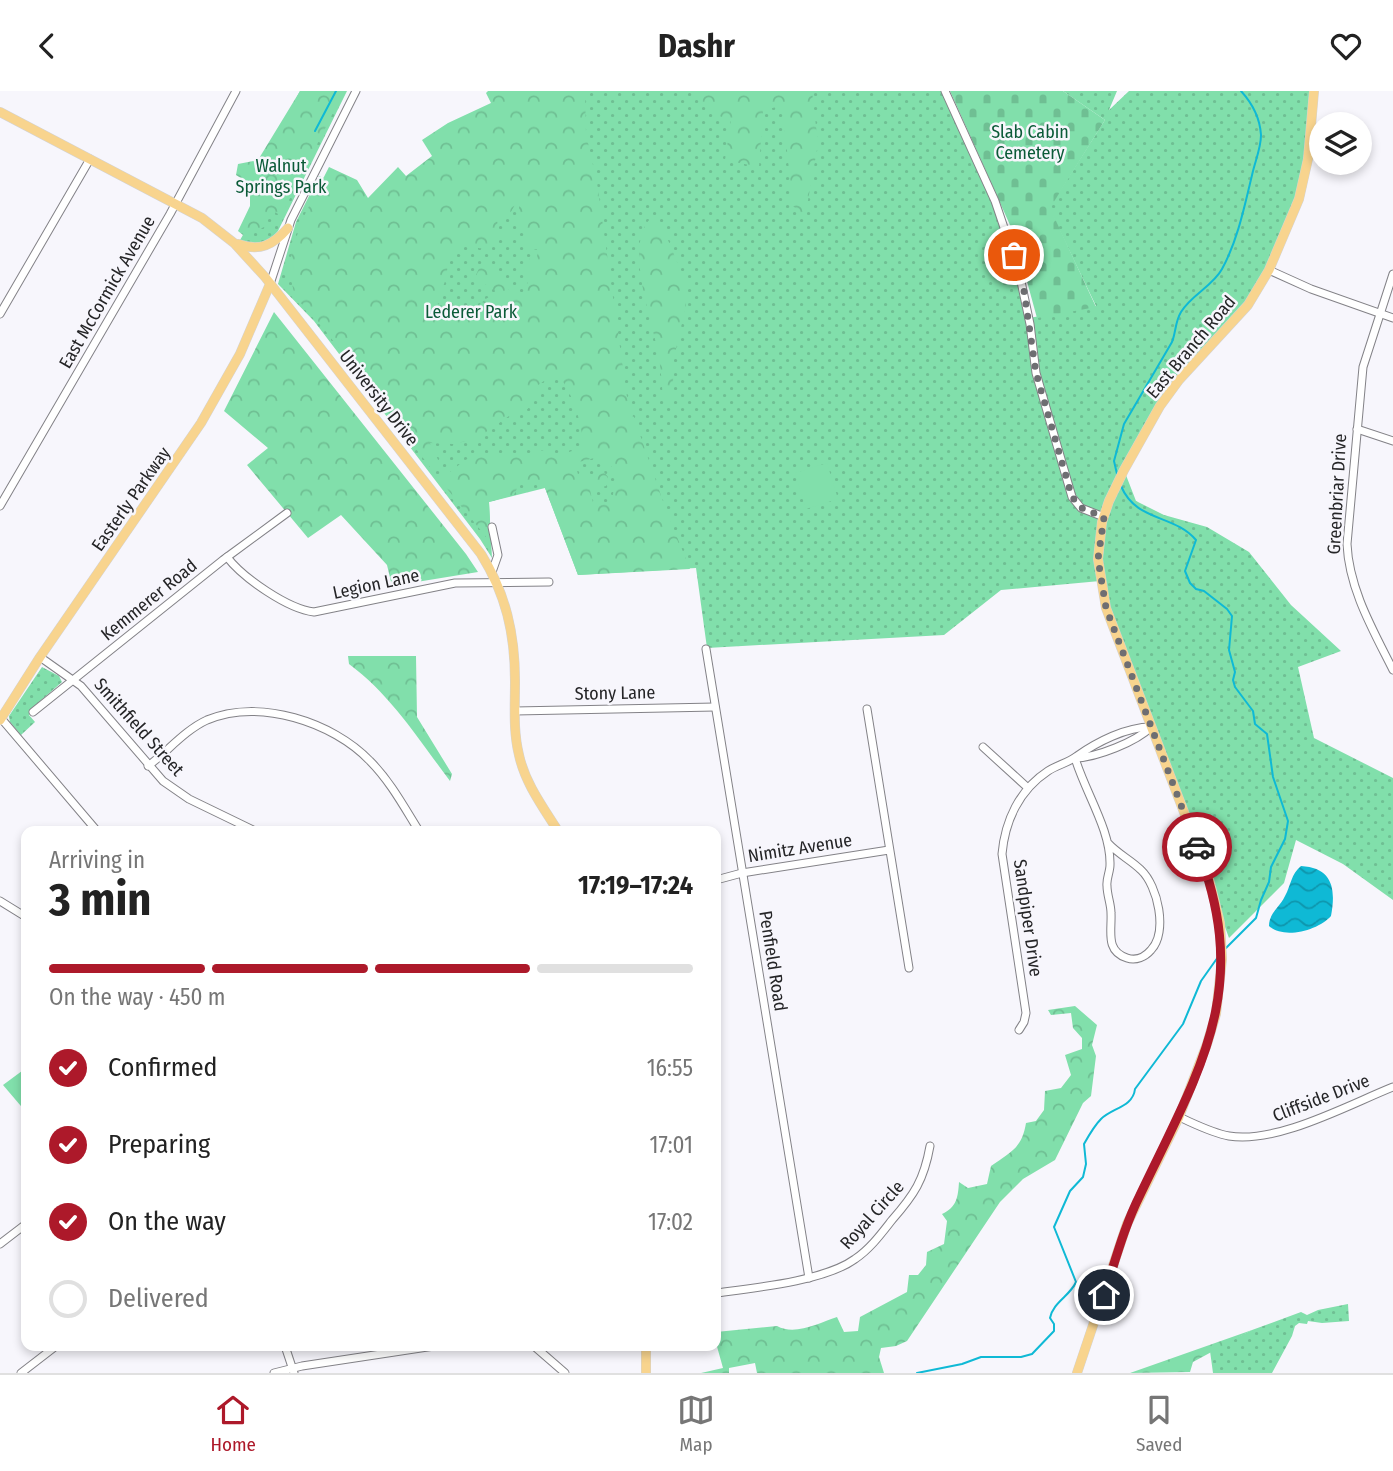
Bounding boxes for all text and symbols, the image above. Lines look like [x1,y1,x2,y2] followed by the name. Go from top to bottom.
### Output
[28,27,66,65] icon: back
[658,27,735,65] text: Dashr
[1327,27,1365,65] icon: heart
[1309,112,1372,175] map controls
[1309,112,1372,175] button: layers
[991,121,1069,164] park label: Slab Cabin Cemetery
[235,155,327,198] park label: Walnut Springs Park
[54,212,160,372] street label: East McCormick Avenue
[984,225,1044,285] pin
[995,236,1033,274] icon: bag
[1142,291,1240,403] street label: East Branch Road
[425,301,518,323] park label: Lederer Park
[335,346,423,451] street label: University Drive
[1323,433,1351,555] street label: Greenbriar Drive
[87,443,175,555] street label: Easterly Parkway
[97,555,201,645] street label: Kemmerer Road
[331,564,421,604] street label: Legion Lane
[89,674,189,780] street label: Smithfield Street
[574,681,656,705] street label: Stony Lane
[1162,812,1232,882] courier
[1178,828,1216,866] icon: car
[746,829,854,867] street label: Nimitz Avenue
[49,846,145,874] text: Arriving in
[1009,858,1047,978] street label: Sandpiper Drive
[578,870,693,901] text: 17:19–17:24
[49,872,151,927] text: 3 min
[754,909,792,1013] street label: Penfield Road
[49,983,226,1011] text: On the way · 450 m
[49,1049,87,1087] icon: check
[108,1052,218,1083] text: Confirmed
[647,1054,693,1082] text: 16:55
[1269,1069,1373,1127] street label: Cliffside Drive
[49,1126,87,1164] icon: check
[108,1129,210,1160] text: Preparing
[649,1131,693,1159] text: 17:01
[835,1176,909,1254] street label: Royal Circle
[49,1203,87,1241] icon: check
[108,1206,226,1237] text: On the way
[648,1208,693,1236] text: 17:02
[1074,1265,1134,1325] pin
[1085,1276,1123,1314] icon: home
[108,1283,209,1314] text: Delivered
[211,1391,256,1456] tab: Home
[677,1391,715,1456] tab: Map
[1136,1391,1182,1456] tab: Saved

